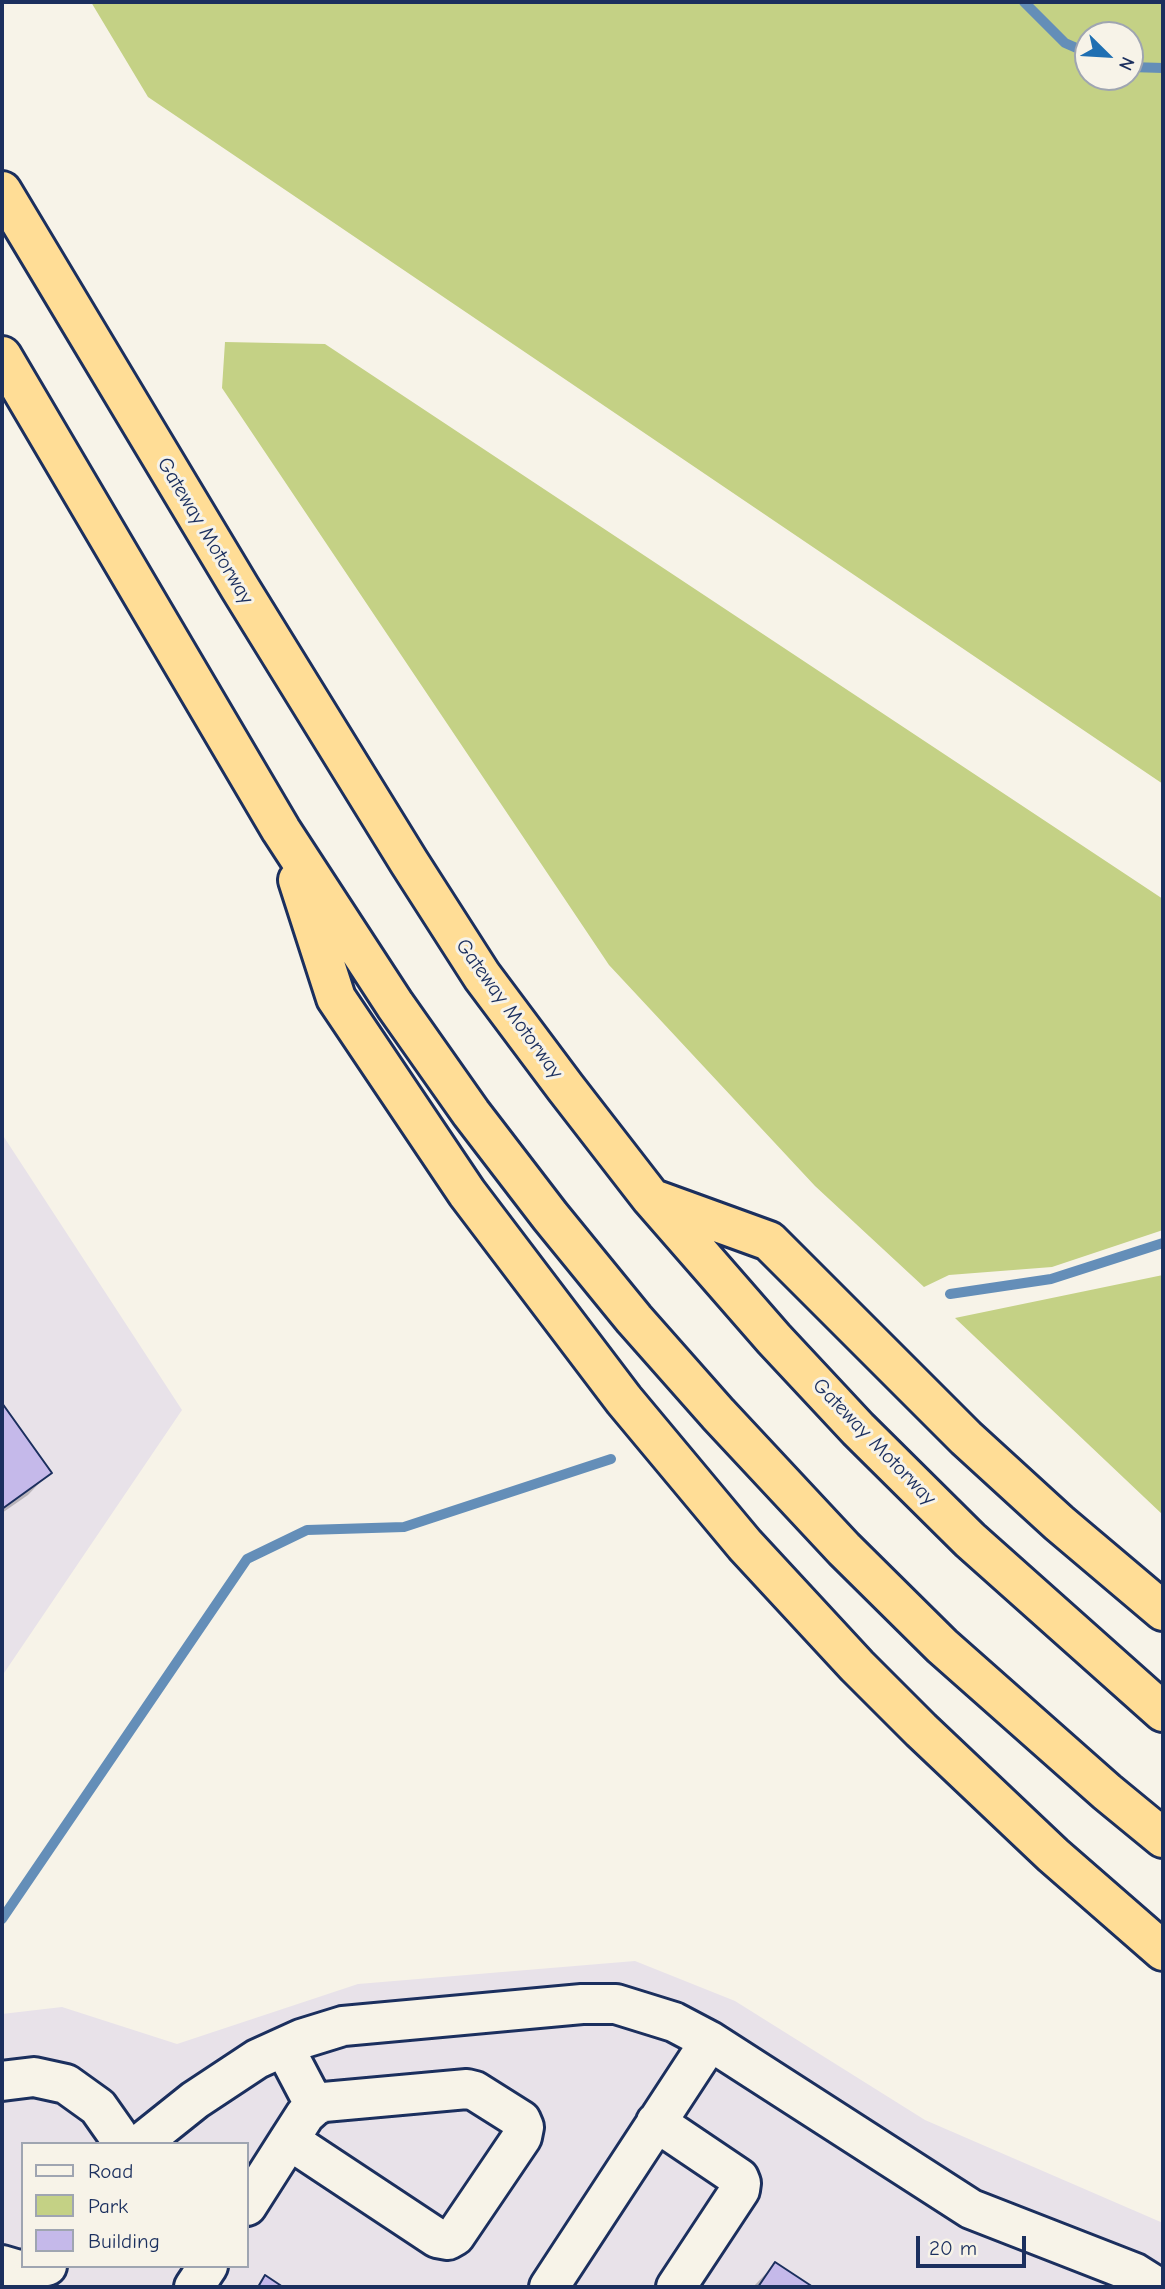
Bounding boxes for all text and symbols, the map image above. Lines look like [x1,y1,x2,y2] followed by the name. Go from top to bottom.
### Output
[1074,21,1144,91] north arrow
[1114,54,1139,74] text: N
[151,453,259,609] street label: Gateway Motorway
[450,934,568,1084] street label: Gateway Motorway
[807,1373,941,1511] street label: Gateway Motorway
[21,2142,248,2268] legend
[88,2159,133,2183] text: Road
[88,2194,128,2218] text: Park
[920,2222,1030,2266] scale bar
[88,2229,160,2253] text: Building
[929,2236,977,2260] text: 20 m

